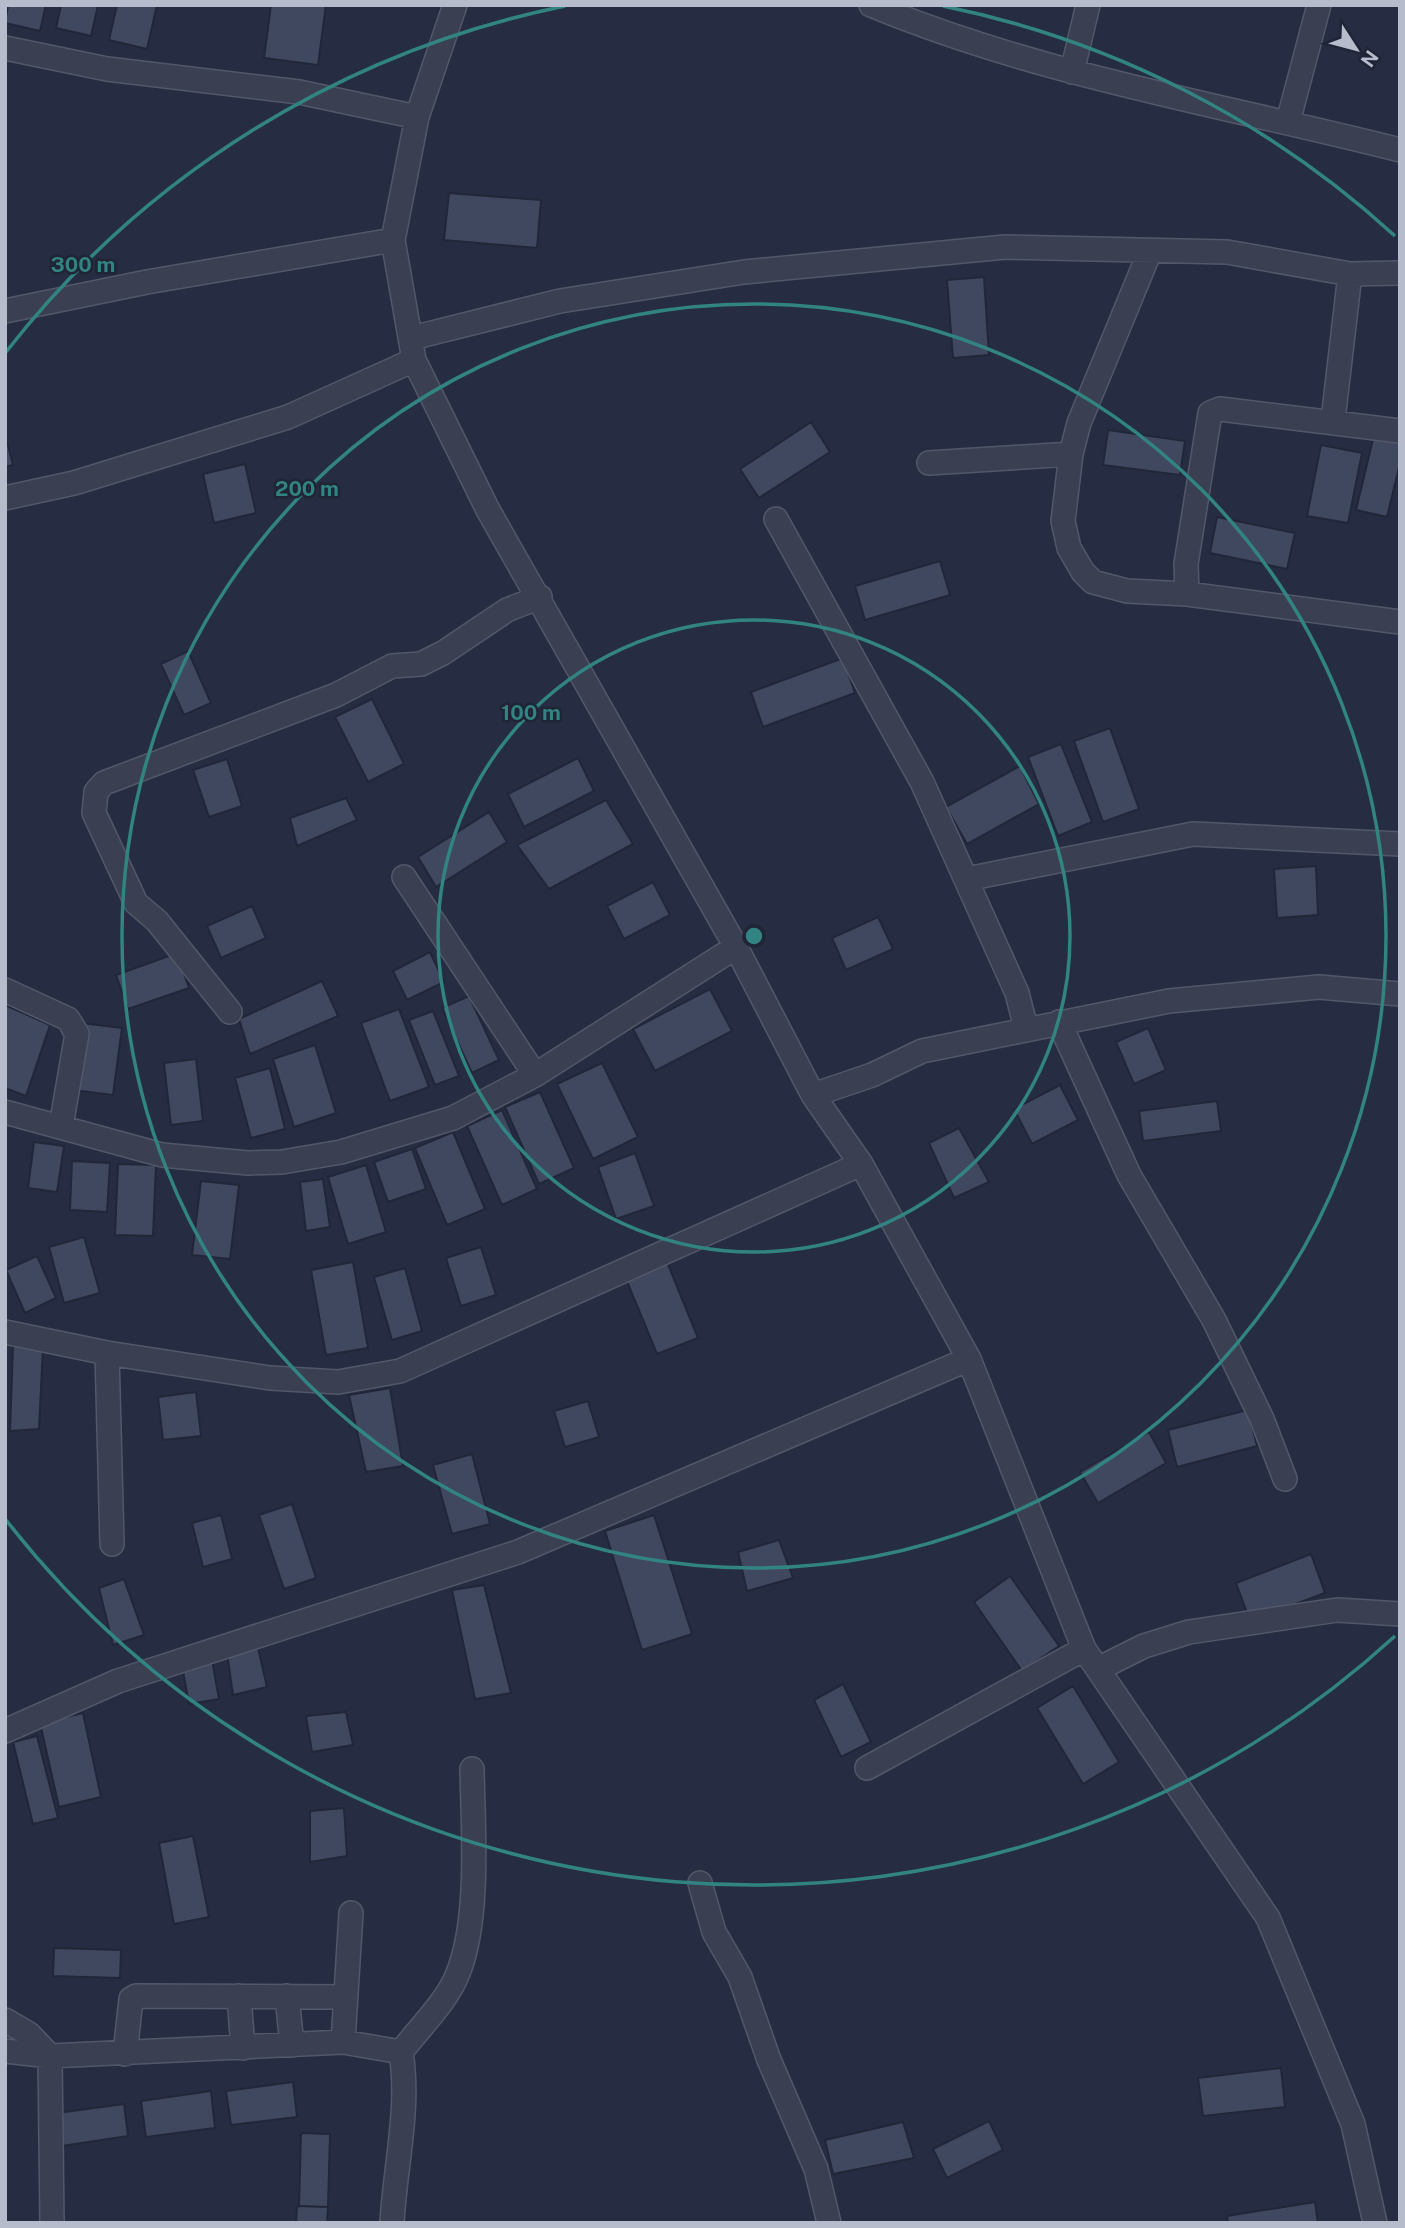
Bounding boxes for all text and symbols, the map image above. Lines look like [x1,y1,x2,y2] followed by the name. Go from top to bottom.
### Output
[1321,14,1391,84] north arrow
[1356,47,1383,71] text: N
[51,252,115,277] text: 300 m
[275,476,339,501] text: 200 m
[501,700,561,725] text: 100 m
[742,924,766,948] centre of rings

